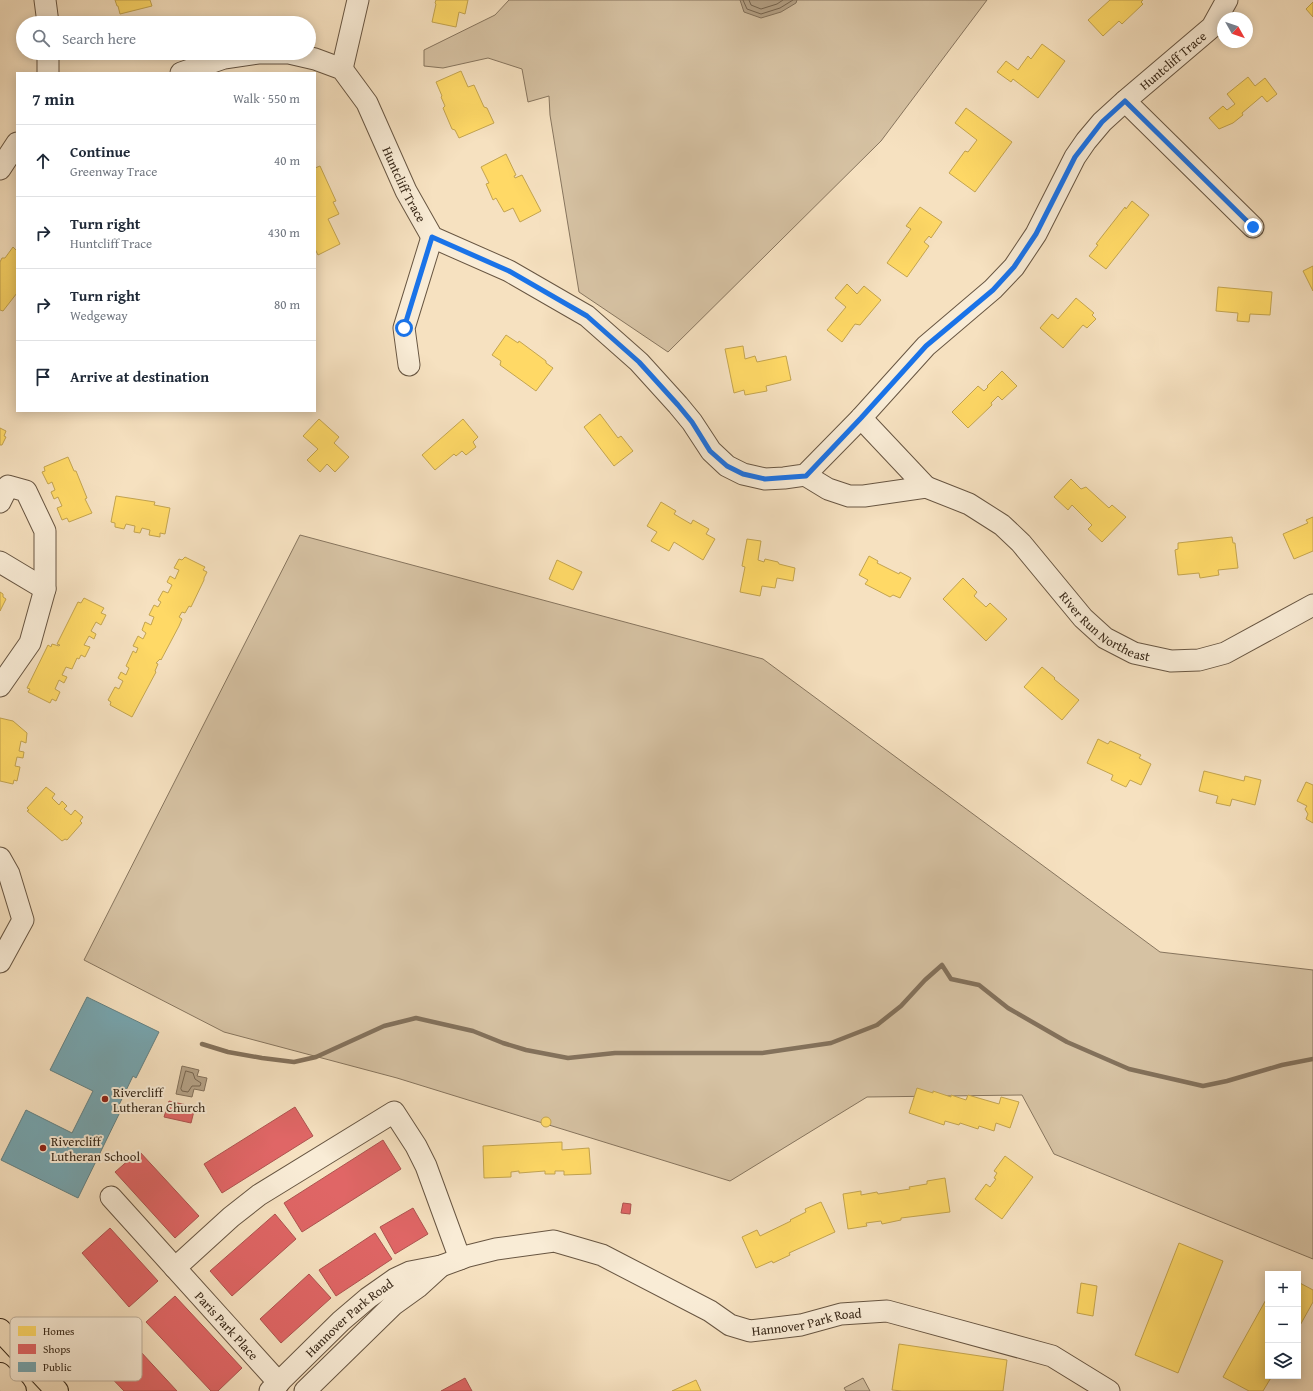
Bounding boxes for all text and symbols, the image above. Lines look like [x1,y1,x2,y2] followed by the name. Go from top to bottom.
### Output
[1217,12,1253,48] north arrow
[16,16,316,60] search box
[30,27,52,49] icon: search
[1136,27,1211,95] street label: Huntcliff Trace
[62,28,136,49] text: Search here
[32,86,74,111] text: 7 min
[233,89,300,108] text: Walk · 550 m
[70,141,131,162] text: Continue
[377,143,431,226] street label: Huntcliff Trace
[32,150,54,172] icon: ahead
[274,151,300,170] text: 40 m
[70,162,157,181] text: Greenway Trace
[70,213,141,234] text: Turn right
[1244,218,1262,236] route end
[32,222,54,244] icon: right
[268,223,300,242] text: 430 m
[70,234,152,253] text: Huntcliff Trace
[70,285,141,306] text: Turn right
[32,294,54,316] icon: right
[274,295,300,314] text: 80 m
[70,306,128,325] text: Wedgeway
[395,319,413,337] route start
[32,366,54,388] icon: arrive
[70,366,209,387] text: Arrive at destination
[1055,587,1152,666] street label: River Run Northeast
[113,1083,206,1117] place label: Rivercliff Lutheran Church
[100,1094,110,1104] marker: Rivercliff Lutheran Church
[51,1132,140,1166] place label: Rivercliff Lutheran School
[38,1143,48,1153] marker: Rivercliff Lutheran School
[1265,1271,1301,1379] map controls
[1265,1271,1301,1307] button: +
[301,1274,397,1361] street label: Hannover Park Road
[190,1287,263,1364] street label: Paris Park Place
[751,1304,862,1341] street label: Hannover Park Road
[1265,1307,1301,1343] button: −
[10,1317,142,1381] legend
[43,1323,74,1339] text: Homes
[43,1341,70,1357] text: Shops
[1265,1343,1301,1379] button: layers
[43,1359,72,1375] text: Public

